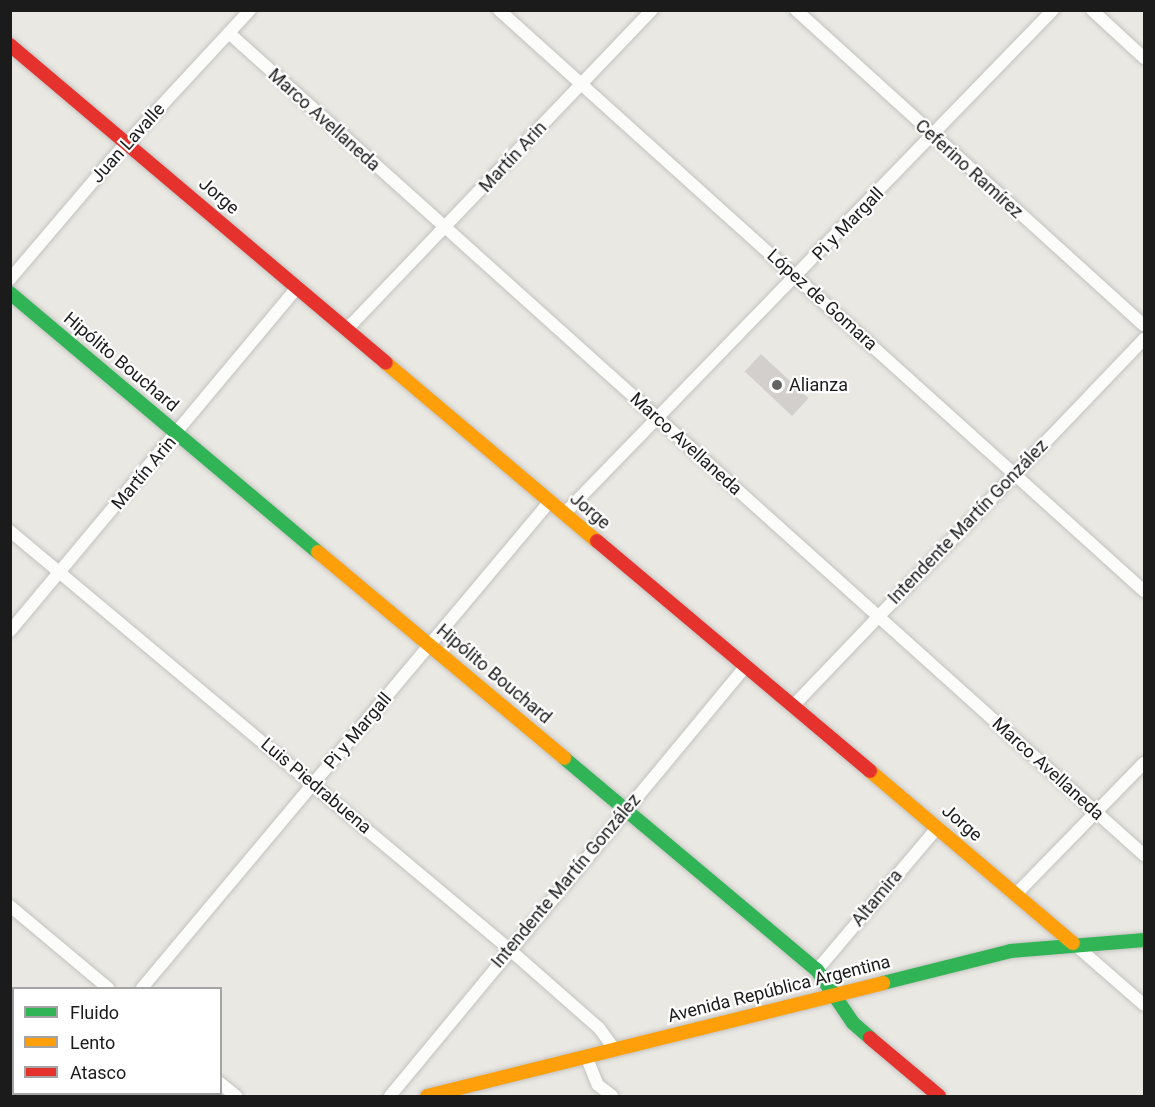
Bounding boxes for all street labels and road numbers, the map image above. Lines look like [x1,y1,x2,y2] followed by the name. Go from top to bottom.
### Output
[264,64,384,176] street label: Marco Avellaneda
[86,99,170,187] street label: Juan Lavalle
[911,115,1027,223] street label: Ceferino Ramírez
[475,117,551,197] street label: Martín Arin
[195,173,243,219] street label: Jorge
[808,183,888,265] street label: Pi y Margall
[762,245,882,355] street label: López de Gomara
[59,308,183,416] street label: Hipólito Bouchard
[626,388,746,500] street label: Marco Avellaneda
[107,432,181,514] street label: Martín Arin
[884,435,1052,609] street label: Intendente Martín González
[566,488,614,534] street label: Jorge
[432,620,556,728] street label: Hipólito Bouchard
[320,688,396,774] street label: Pi y Margall
[988,713,1108,825] street label: Marco Avellaneda
[256,733,376,839] street label: Luis Piedrabuena
[487,790,645,972] street label: Intendente Martín González
[938,800,986,846] street label: Jorge
[847,865,907,931] street label: Altamira
[665,951,893,1027] street label: Avenida República Argentina

